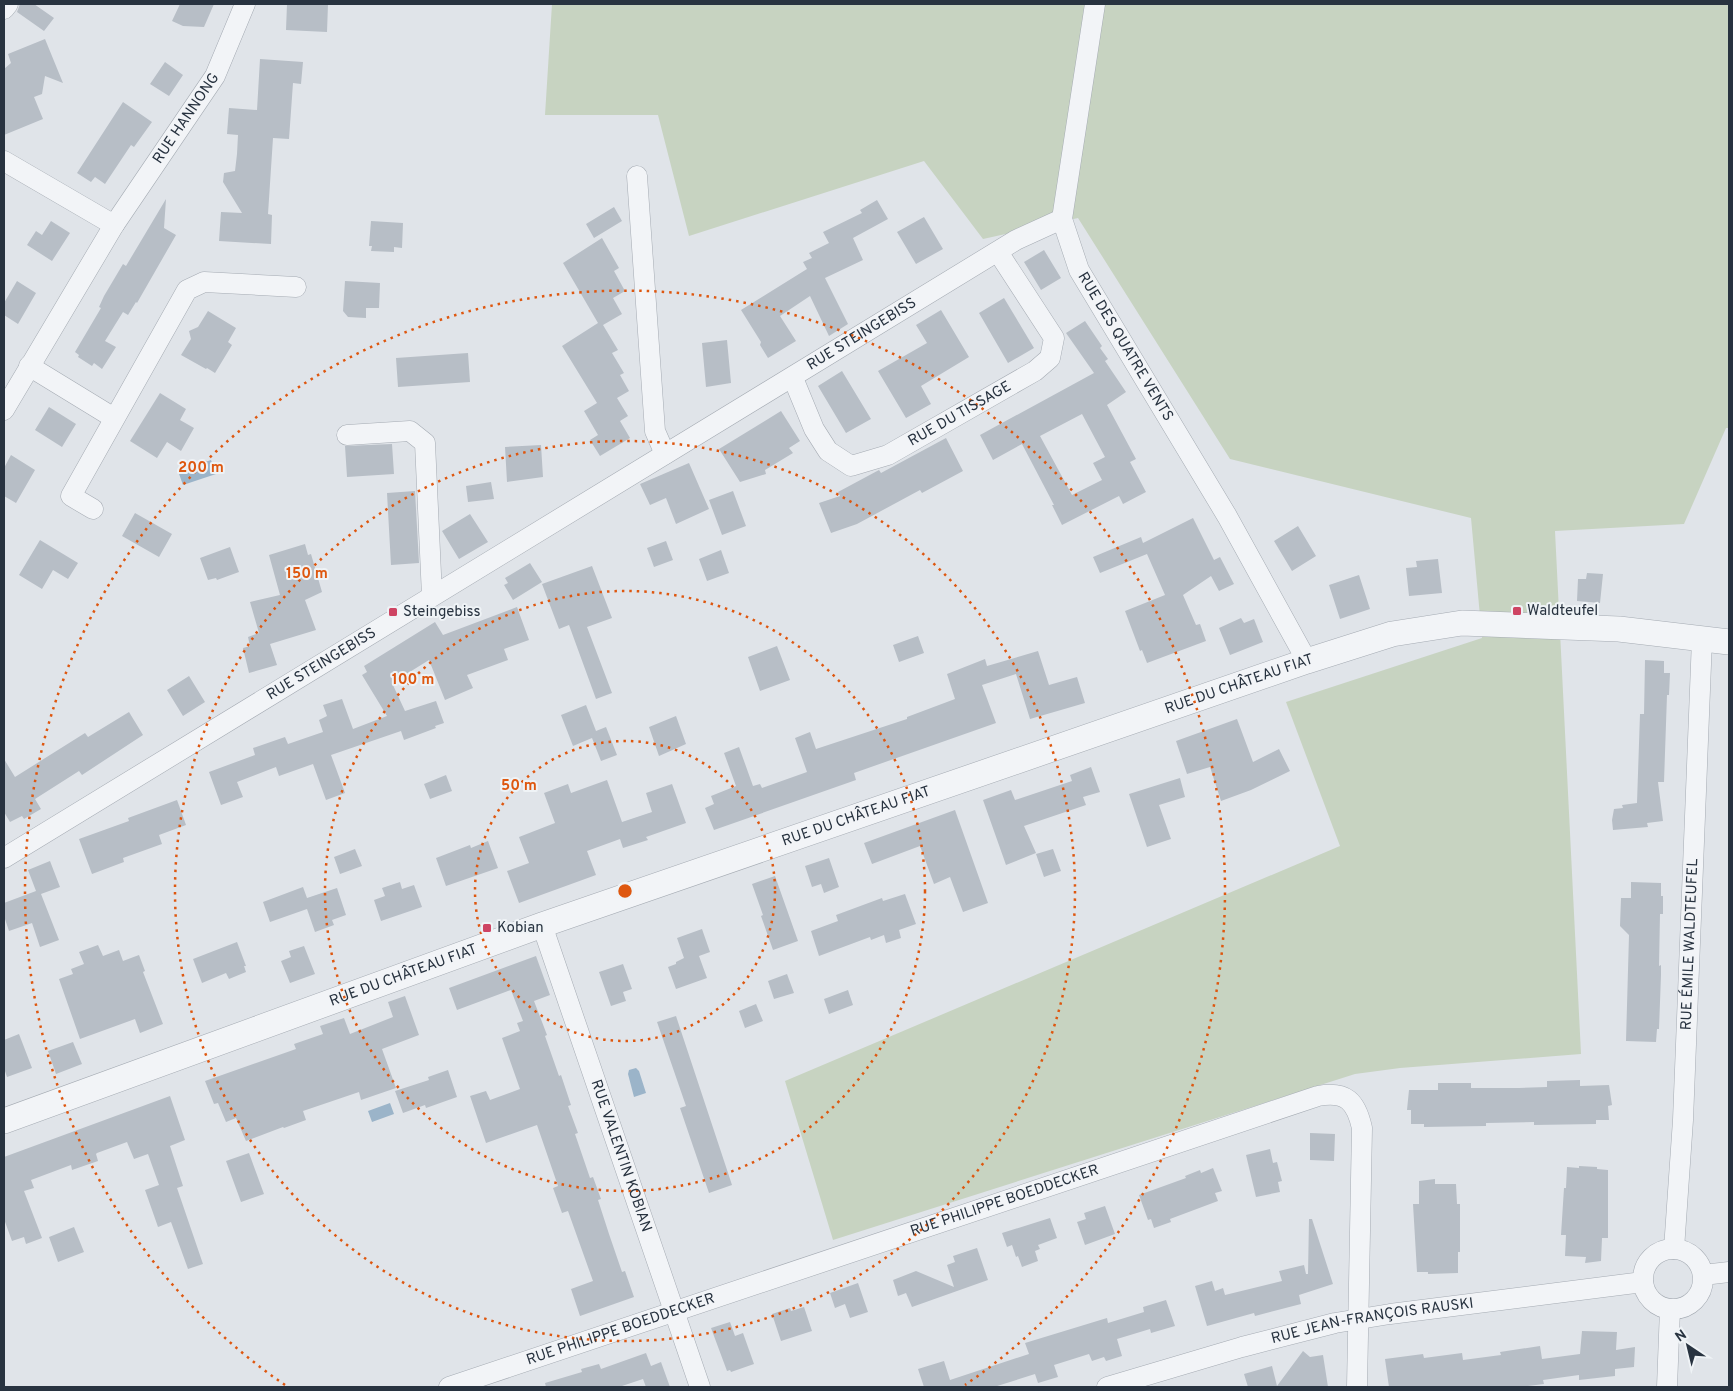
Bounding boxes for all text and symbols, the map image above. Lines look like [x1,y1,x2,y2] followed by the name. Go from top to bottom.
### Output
[149,69,224,168] street label: RUE HANNONG
[1073,269,1177,425] street label: RUE DES QUATRE VENTS
[803,294,920,375] street label: RUE STEINGEBISS
[905,377,1015,451] street label: RUE DU TISSAGE
[178,459,224,478] text: 200 m
[286,565,328,584] text: 150 m
[1527,602,1598,621] place label: Waldteufel
[403,603,481,622] place label: Steingebiss
[1511,605,1523,617] marker: Waldteufel
[387,606,399,618] marker: Steingebiss
[263,623,380,705] street label: RUE STEINGEBISS
[1162,650,1316,719] street label: RUE DU CHÂTEAU FIAT
[392,671,434,690] text: 100 m
[501,777,537,796] text: 50 m
[779,782,933,851] street label: RUE DU CHÂTEAU FIAT
[1677,858,1703,1031] street label: RUE ÉMILE WALDTEUFEL
[616,882,634,900] centre of rings
[497,919,544,938] place label: Kobian
[481,922,493,934] marker: Kobian
[327,940,480,1011] street label: RUE DU CHÂTEAU FIAT
[586,1077,656,1235] street label: RUE VALENTIN KOBIAN
[908,1161,1101,1241] street label: RUE PHILIPPE BOEDDECKER
[524,1289,717,1370] street label: RUE PHILIPPE BOEDDECKER
[1269,1294,1475,1349] street label: RUE JEAN-FRANÇOIS RAUSKI
[1663,1321,1713,1371] north arrow
[1672,1327,1690,1346] text: N

